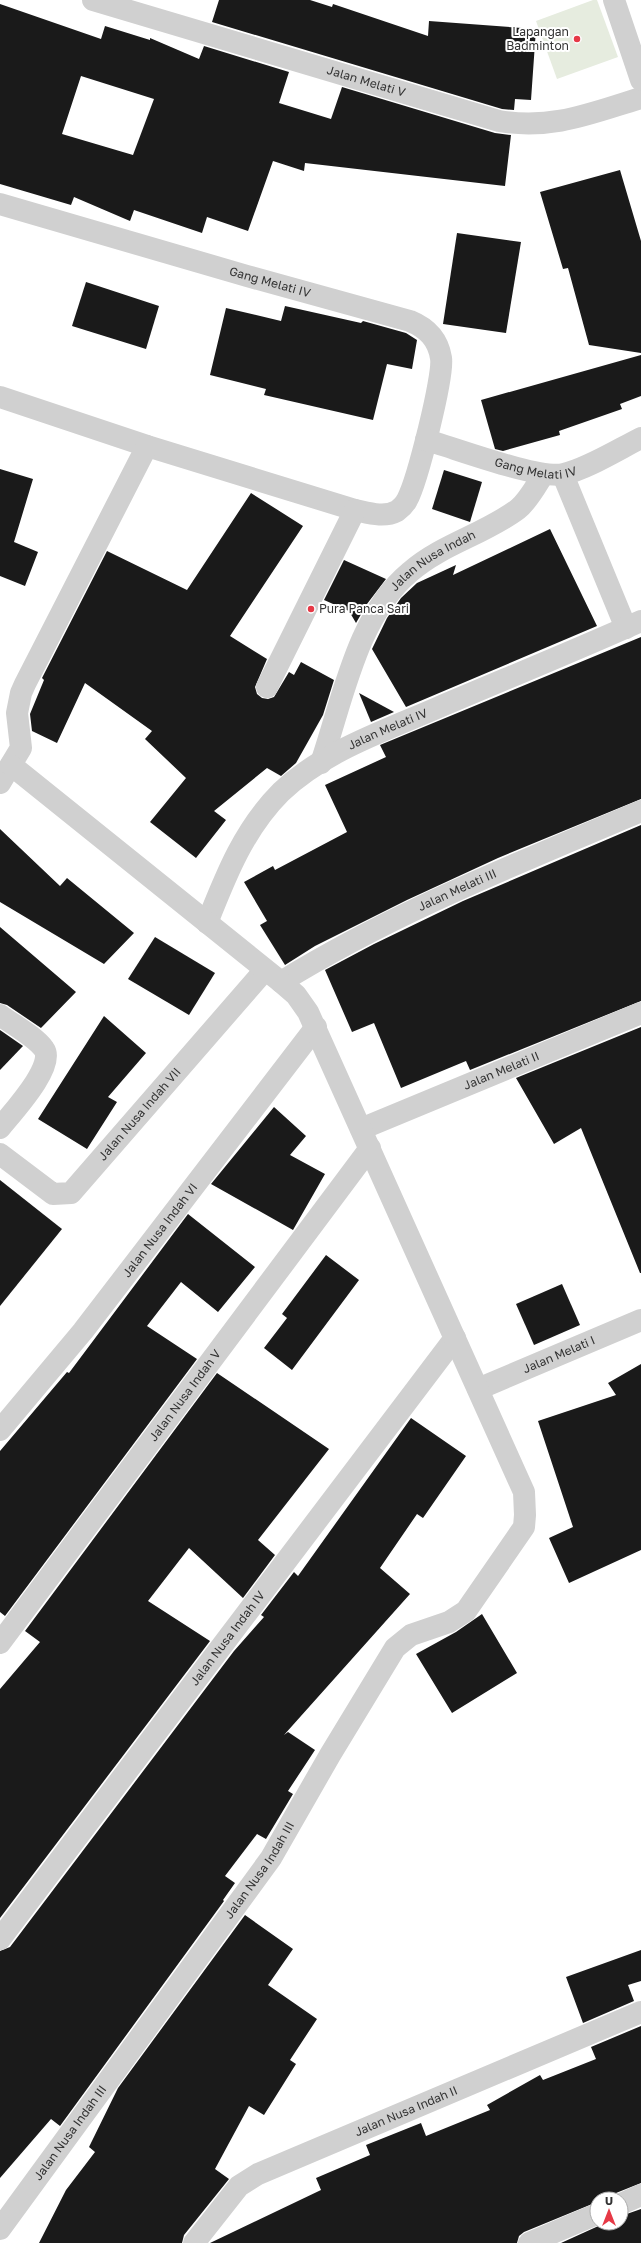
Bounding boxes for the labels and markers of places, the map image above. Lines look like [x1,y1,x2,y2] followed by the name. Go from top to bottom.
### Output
[506,24,569,53] place label: Lapangan Badminton
[572,34,582,44] marker: Lapangan Badminton
[319,601,409,616] place label: Pura Panca Sari
[306,604,316,614] marker: Pura Panca Sari

